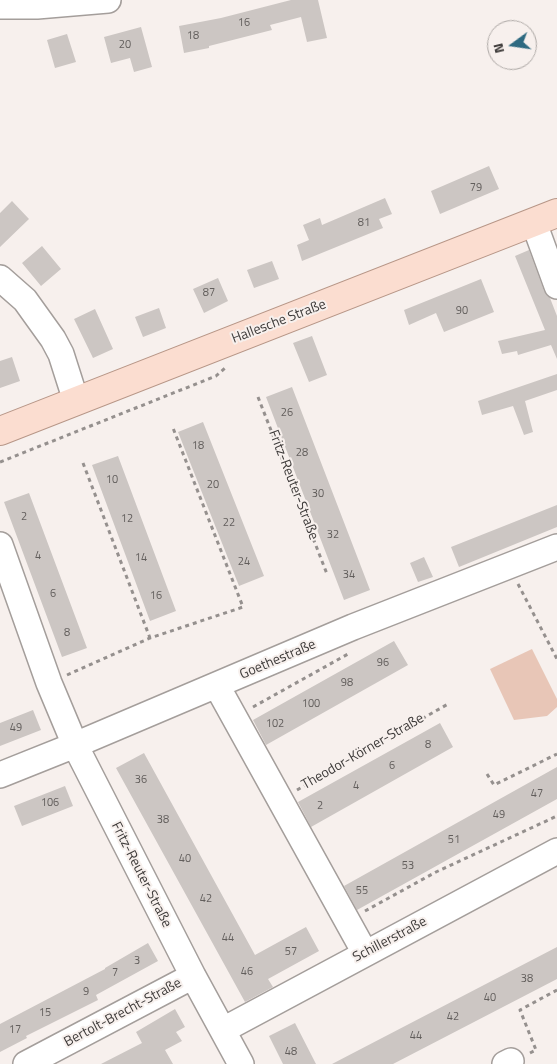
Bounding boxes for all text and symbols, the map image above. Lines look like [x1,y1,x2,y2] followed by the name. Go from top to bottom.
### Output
[238,16,250,30] house number: 16
[487,20,537,70] north arrow
[187,29,199,43] house number: 18
[119,38,131,52] house number: 20
[487,41,509,56] text: N
[470,181,482,195] house number: 79
[358,216,370,230] house number: 81
[203,286,215,300] house number: 87
[229,296,329,348] street label: Hallesche Straße
[456,304,468,318] house number: 90
[281,406,293,420] house number: 26
[264,428,322,542] street label: Fritz-Reuter-Straße
[192,439,204,453] house number: 18
[296,446,308,460] house number: 28
[106,473,118,487] house number: 10
[207,478,219,492] house number: 20
[312,487,324,501] house number: 30
[21,510,27,524] house number: 2
[121,512,133,526] house number: 12
[223,516,235,530] house number: 22
[327,528,339,542] house number: 32
[35,549,41,563] house number: 4
[135,551,147,565] house number: 14
[238,555,250,569] house number: 24
[343,568,355,582] house number: 34
[50,587,56,601] house number: 6
[150,589,162,603] house number: 16
[64,626,70,640] house number: 8
[237,636,319,684] street label: Goethestraße
[377,656,389,670] house number: 96
[341,676,353,690] house number: 98
[302,697,320,711] house number: 100
[299,710,427,794] street label: Theodor-Körner-Straße
[266,717,284,731] house number: 102
[10,721,22,735] house number: 49
[425,738,431,752] house number: 8
[389,759,395,773] house number: 6
[135,773,147,787] house number: 36
[353,779,359,793] house number: 4
[531,787,543,801] house number: 47
[41,796,59,810] house number: 106
[317,799,323,813] house number: 2
[493,808,505,822] house number: 49
[157,813,169,827] house number: 38
[107,819,175,931] street label: Fritz-Reuter-Straße
[448,833,460,847] house number: 51
[179,852,191,866] house number: 40
[402,859,414,873] house number: 53
[356,884,368,898] house number: 55
[200,892,212,906] house number: 42
[350,914,430,966] street label: Schillerstraße
[222,931,234,945] house number: 44
[285,945,297,959] house number: 57
[134,954,140,968] house number: 3
[241,965,253,979] house number: 46
[112,966,118,980] house number: 7
[521,972,533,986] house number: 38
[61,975,185,1051] street label: Bertolt-Brecht-Straße
[83,985,89,999] house number: 9
[484,991,496,1005] house number: 40
[39,1006,51,1020] house number: 15
[447,1010,459,1024] house number: 42
[9,1023,21,1037] house number: 17
[410,1029,422,1043] house number: 44
[285,1045,297,1059] house number: 48

